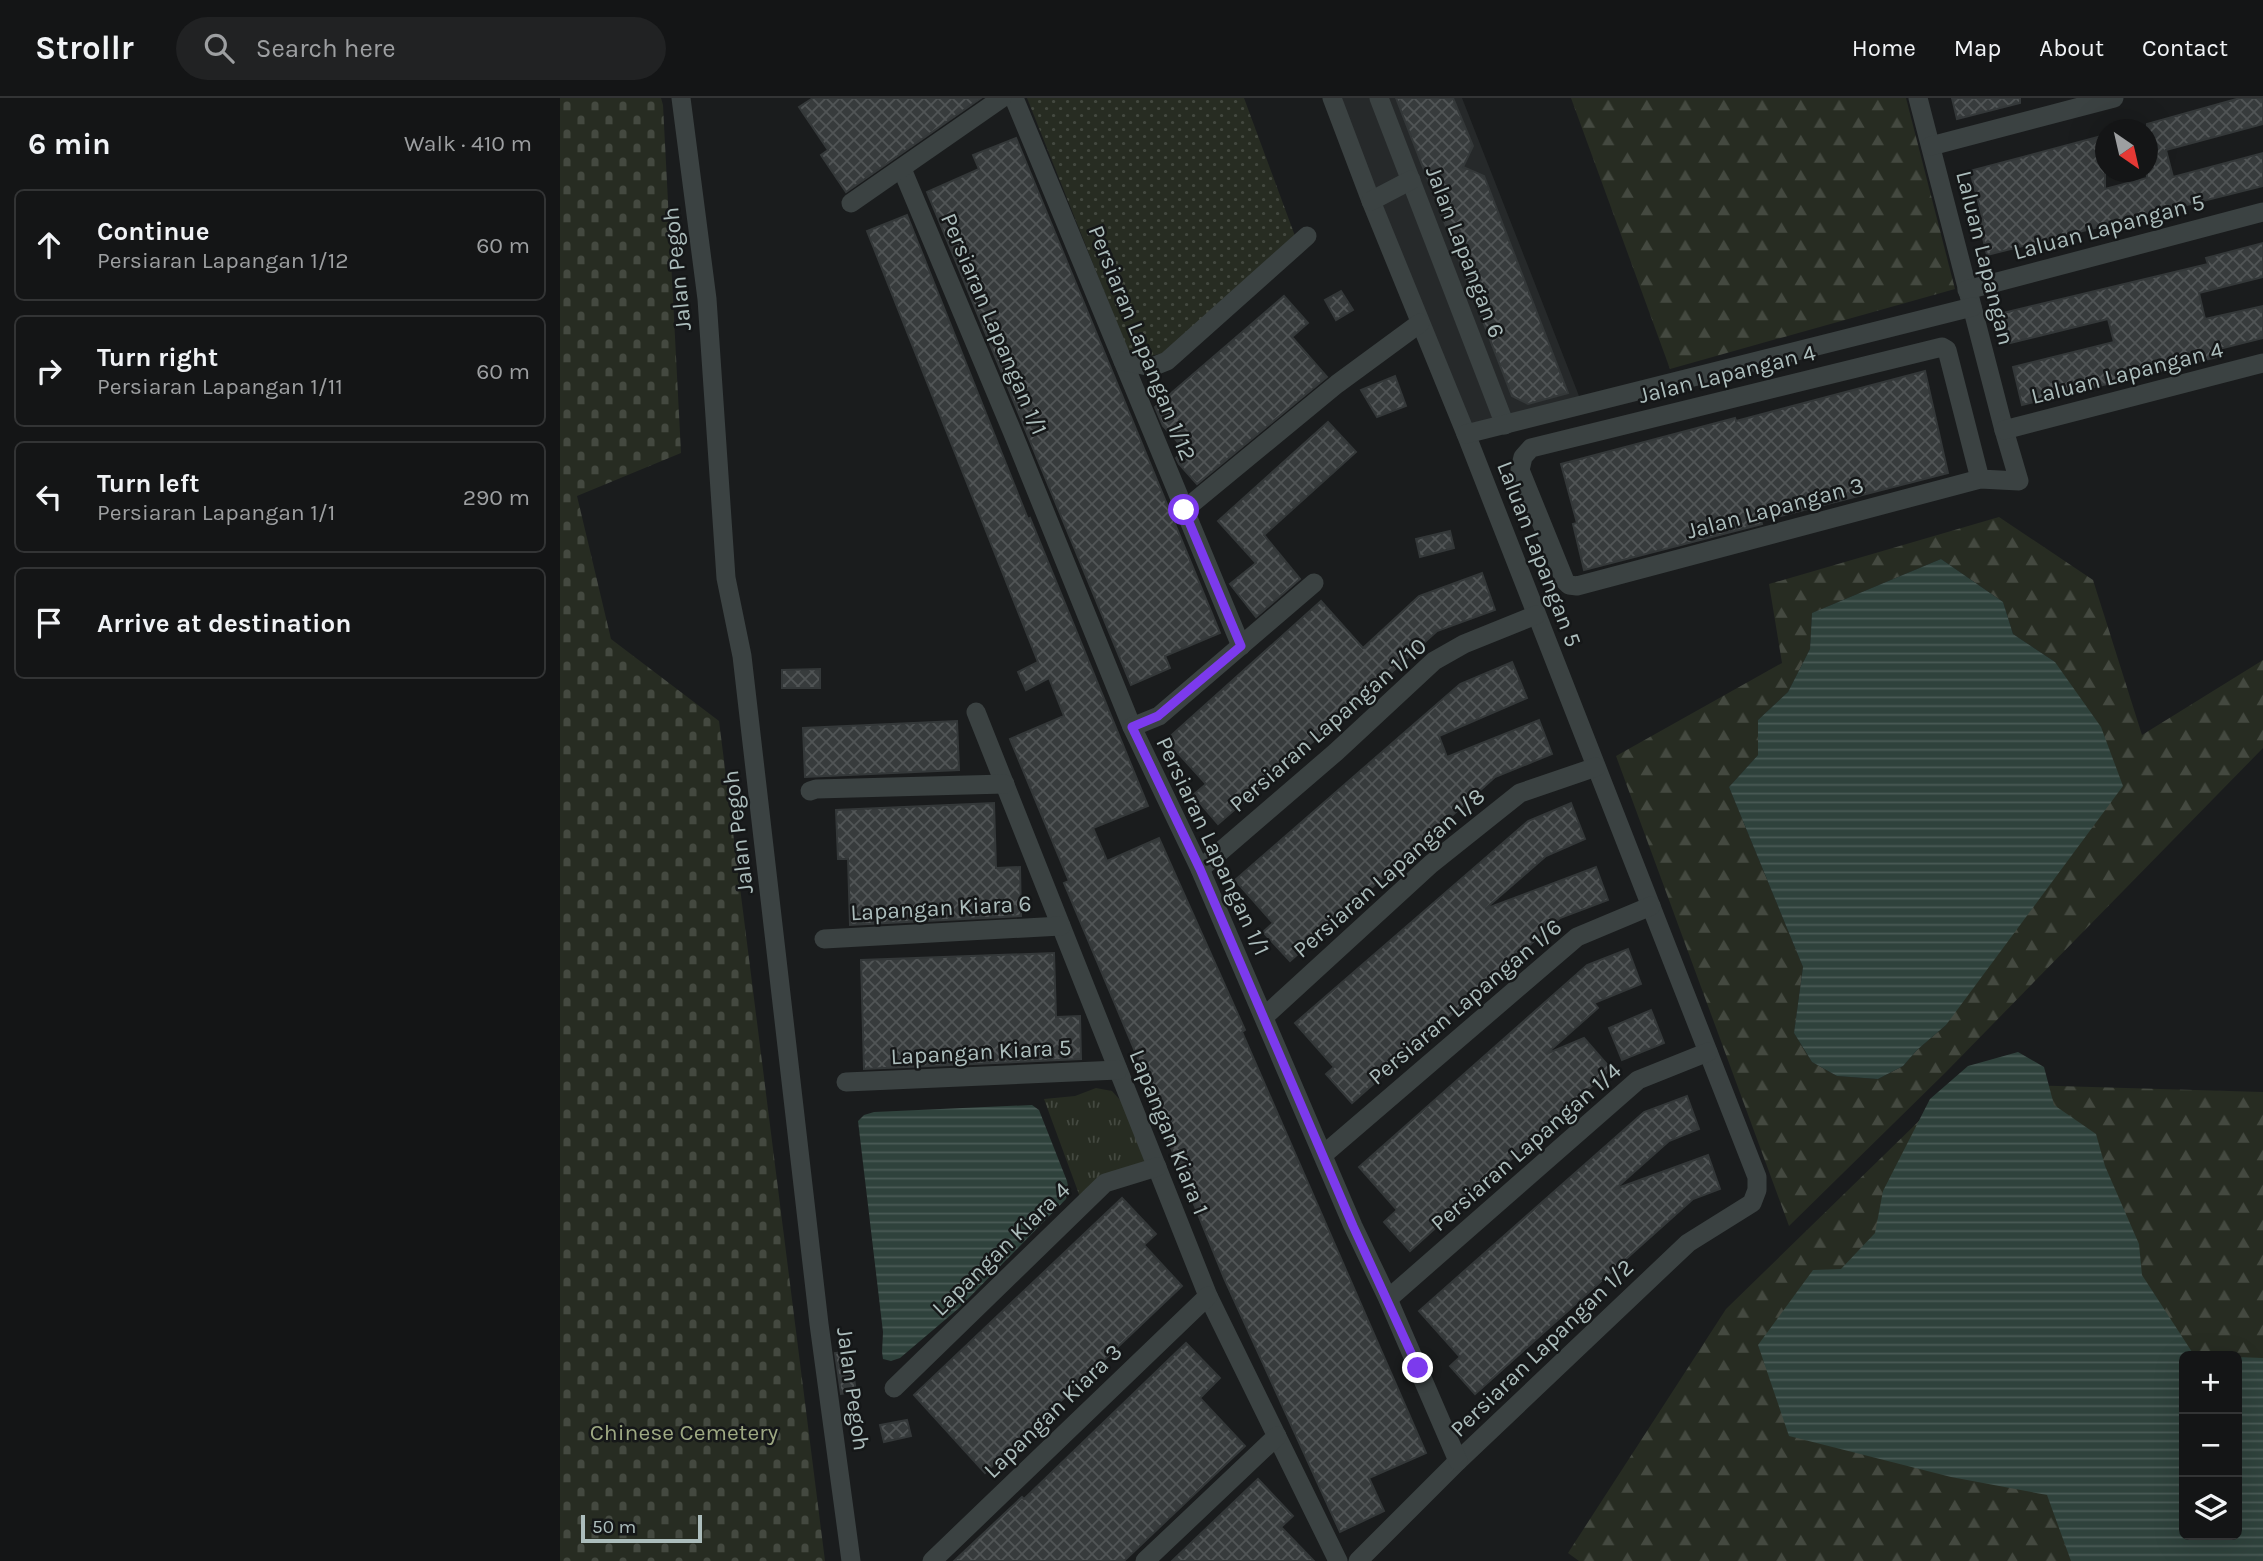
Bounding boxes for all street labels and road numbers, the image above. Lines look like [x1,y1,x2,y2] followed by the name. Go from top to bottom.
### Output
[1420,162,1510,342] street label: Jalan Lapangan 6
[1950,168,2020,348] street label: Laluan Lapangan
[2010,188,2208,266] street label: Laluan Lapangan 5
[657,206,697,332] street label: Jalan Pegoh
[935,209,1053,439] street label: Persiaran Lapangan 1/1
[1082,221,1202,465] street label: Persiaran Lapangan 1/12
[2028,336,2226,410] street label: Laluan Lapangan 4
[1636,339,1819,409] street label: Jalan Lapangan 4
[1491,457,1587,651] street label: Laluan Lapangan 5
[1683,471,1867,545] street label: Jalan Lapangan 3
[1224,632,1432,818] street label: Persiaran Lapangan 1/10
[1150,732,1276,960] street label: Persiaran Lapangan 1/1
[717,769,759,895] street label: Jalan Pegoh
[1288,783,1490,963] street label: Persiaran Lapangan 1/8
[850,890,1032,926] street label: Lapangan Kiara 6
[1363,913,1567,1091] street label: Persiaran Lapangan 1/6
[890,1034,1072,1070] street label: Lapangan Kiara 5
[1124,1045,1214,1219] street label: Lapangan Kiara 1
[1425,1057,1627,1237] street label: Persiaran Lapangan 1/4
[926,1176,1076,1322] street label: Lapangan Kiara 4
[1445,1254,1639,1442] street label: Persiaran Lapangan 1/2
[831,1326,875,1452] street label: Jalan Pegoh
[978,1338,1128,1484] street label: Lapangan Kiara 3

